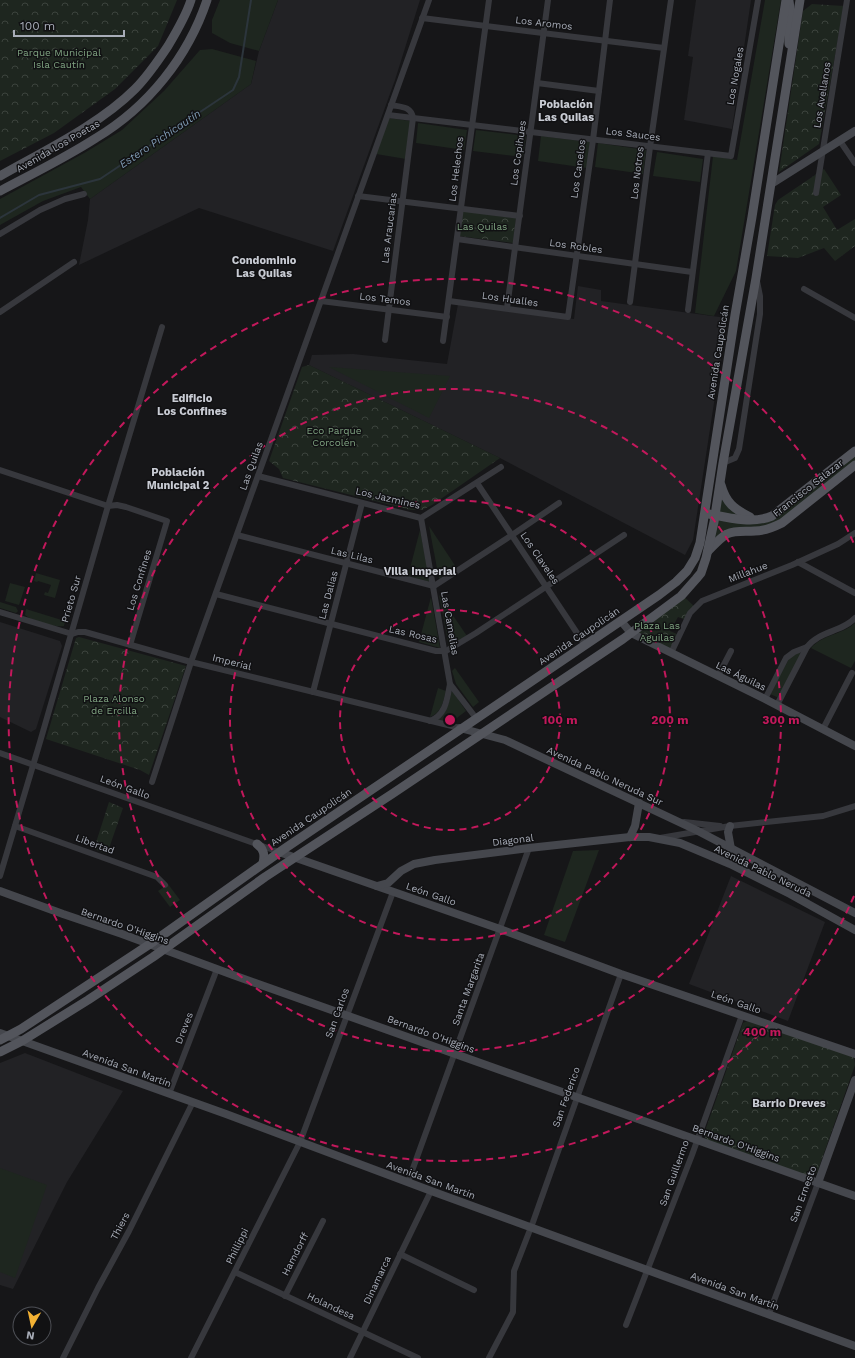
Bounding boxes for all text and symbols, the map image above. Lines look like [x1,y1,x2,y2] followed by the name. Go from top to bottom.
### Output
[14,12,124,38] scale bar
[515,14,573,32] street label: Los Aromos
[20,19,55,33] text: 100 m
[724,46,746,106] street label: Los Nogales
[17,47,101,70] park label: Parque Municipal Isla Cautín
[811,61,833,129] street label: Los Avellanos
[538,98,594,124] district label: Población Las Quilas
[117,107,203,171] water label: Estero Pichicautín
[14,118,102,174] street label: Avenida Los Poetas
[508,120,528,186] street label: Los Copihues
[605,125,661,143] street label: Los Sauces
[447,136,465,202] street label: Los Helechos
[568,139,588,199] street label: Los Canelos
[628,146,646,200] street label: Los Notros
[379,192,399,264] street label: Las Araucarias
[457,221,507,232] park label: Las Quilas
[549,237,603,255] street label: Los Robles
[232,254,297,280] district label: Condominio Las Quilas
[359,290,411,308] street label: Los Temos
[481,290,539,308] street label: Los Hualles
[705,304,731,400] street label: Avenida Caupolicán
[157,392,227,418] district label: Edificio Los Confines
[306,425,362,448] park label: Eco Parque Corcolén
[237,440,265,492] street label: Las Quilas
[771,457,845,519] street label: Francisco Salazar
[147,466,210,492] district label: Población Municipal 2
[355,485,421,511] street label: Los Jazmines
[518,530,562,586] street label: Los Claveles
[330,544,374,566] street label: Las Lilas
[124,548,154,612] street label: Los Confines
[727,559,769,585] street label: Millahue
[384,565,457,578] district label: Villa Imperial
[316,570,340,620] street label: Las Dalias
[59,574,83,624] street label: Prieto Sur
[439,590,461,656] street label: Las Camelias
[536,605,622,667] street label: Avenida Caupolicán
[634,620,680,643] park label: Plaza Las Aguilas
[388,623,438,645] street label: Las Rosas
[211,652,253,672] street label: Imperial
[714,659,768,693] street label: Las Águilas
[83,693,145,716] park label: Plaza Alonso de Ercilla
[443,713,457,727] centre of rings
[542,713,578,727] text: 100 m
[651,713,689,727] text: 200 m
[762,713,800,727] text: 300 m
[545,744,665,808] street label: Avenida Pablo Neruda Sur
[99,773,151,801] street label: León Gallo
[268,786,354,848] street label: Avenida Caupolicán
[74,832,116,856] street label: Libertad
[492,832,534,848] street label: Diagonal
[713,843,814,900] street label: Avenida Pablo Neruda
[405,880,457,908] street label: León Gallo
[80,906,170,946] street label: Bernardo O'Higgins
[450,951,486,1027] street label: Santa Margarita
[323,986,351,1040] street label: San Carlos
[710,988,762,1016] street label: León Gallo
[173,1011,195,1045] street label: Dreves
[386,1013,476,1055] street label: Bernardo O'Higgins
[743,1025,781,1039] text: 400 m
[81,1047,173,1089] street label: Avenida San Martín
[550,1065,582,1129] street label: San Federico
[752,1097,826,1110] district label: Barrio Dreves
[691,1122,781,1164] street label: Bernardo O'Higgins
[657,1139,691,1207] street label: San Guillermo
[385,1159,477,1201] street label: Avenida San Martín
[788,1164,818,1224] street label: San Ernesto
[108,1210,132,1242] street label: Thiers
[224,1226,250,1266] street label: Phillippi
[280,1231,311,1277] street label: Hamdorff
[361,1254,393,1306] street label: Dinamarca
[689,1270,781,1312] street label: Avenida San Martín
[306,1290,357,1322] street label: Holandesa
[12,1306,52,1346] north arrow
[25,1328,36,1342] text: N

